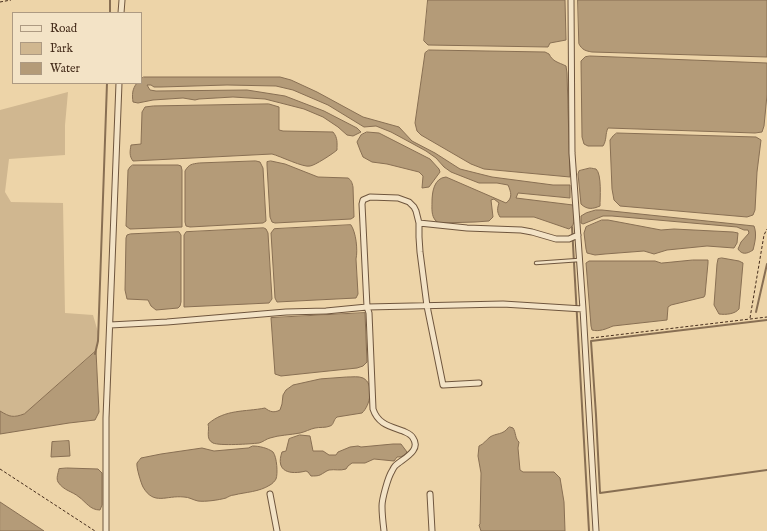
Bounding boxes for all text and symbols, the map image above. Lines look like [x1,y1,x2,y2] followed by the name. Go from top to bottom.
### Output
[12,12,142,84] legend
[50,21,77,36] text: Road
[50,41,73,56] text: Park
[50,61,80,76] text: Water

